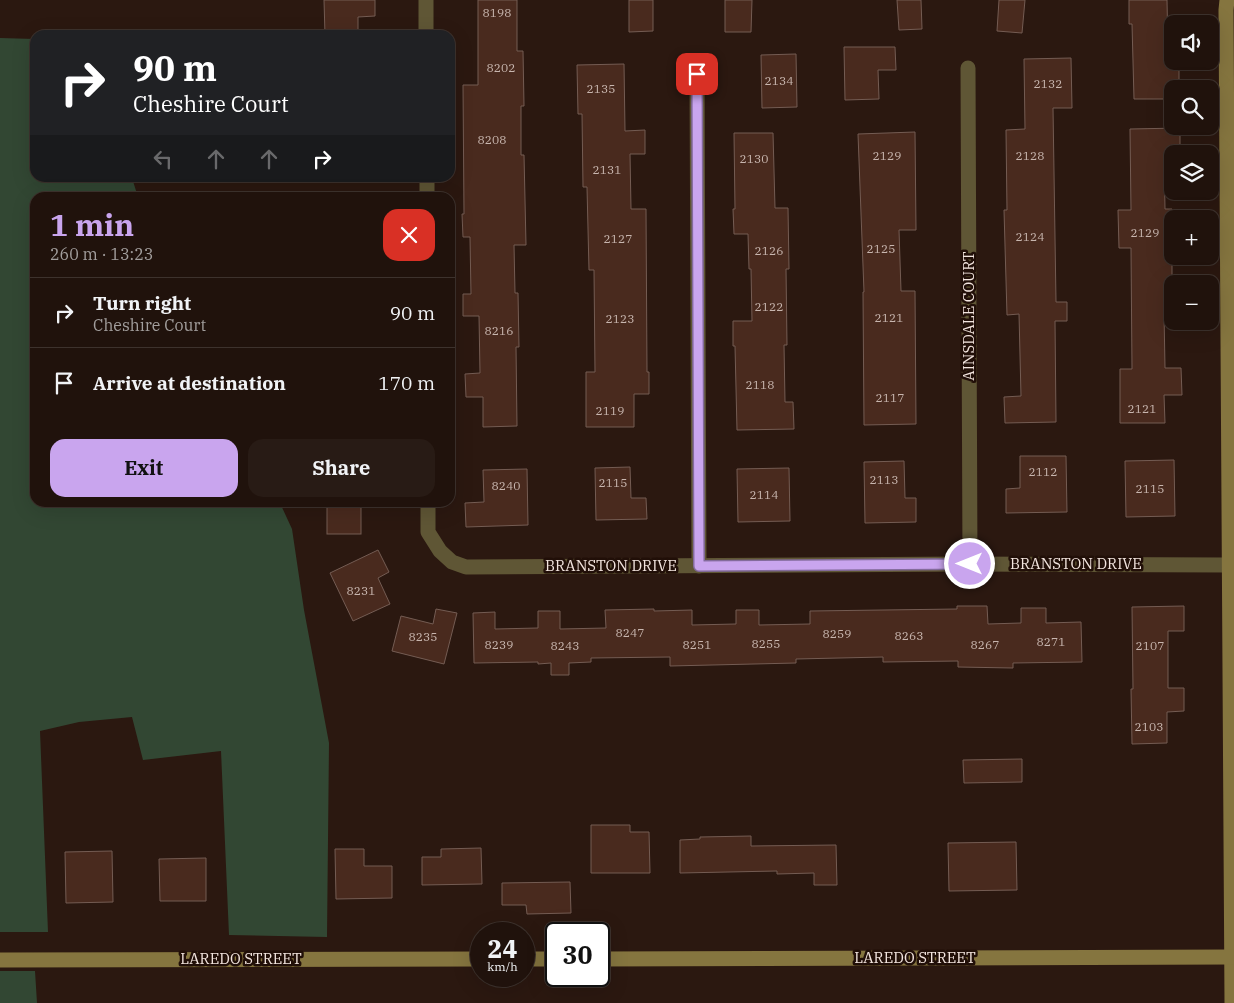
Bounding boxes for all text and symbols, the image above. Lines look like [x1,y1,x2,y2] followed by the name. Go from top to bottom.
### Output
[483,5,511,20] house number: 8198
[1164,15,1219,330] map controls
[1164,15,1219,70] button: sound
[133,45,217,91] text: 90 m
[50,50,115,115] icon: right
[676,53,718,95] pin
[487,60,515,75] house number: 8202
[683,60,711,88] icon: arrive
[765,73,793,88] house number: 2134
[1034,76,1062,91] house number: 2132
[1164,80,1219,135] button: search
[587,81,615,96] house number: 2135
[133,89,289,118] text: Cheshire Court
[478,132,506,147] house number: 8208
[149,145,177,173] icon: left
[202,145,230,173] icon: ahead
[255,145,283,173] icon: ahead
[308,145,336,173] icon: right
[1164,145,1219,200] button: layers
[873,148,901,163] house number: 2129
[1016,148,1044,163] house number: 2128
[740,151,768,166] house number: 2130
[593,162,621,177] house number: 2131
[50,205,134,244] text: 1 min
[383,209,435,261] button: close
[1164,210,1219,265] button: +
[1131,225,1159,240] house number: 2129
[1016,229,1044,244] house number: 2124
[604,231,632,246] house number: 2127
[867,241,895,256] house number: 2125
[755,243,783,258] house number: 2126
[50,244,153,264] text: 260 m · 13:23
[959,251,978,381] street label: AINSDALE COURT
[1164,275,1219,330] button: −
[93,291,191,315] text: Turn right
[50,299,78,327] icon: right
[755,299,783,314] house number: 2122
[390,301,435,325] text: 90 m
[875,310,903,325] house number: 2121
[606,311,634,326] house number: 2123
[93,315,206,335] text: Cheshire Court
[485,323,513,338] house number: 8216
[50,369,78,397] icon: arrive
[93,371,286,395] text: Arrive at destination
[378,371,435,395] text: 170 m
[746,377,774,392] house number: 2118
[876,390,904,405] house number: 2117
[1128,401,1156,416] house number: 2121
[596,403,624,418] house number: 2119
[50,439,238,497] button: Exit
[248,439,435,497] button: Share
[1029,464,1057,479] house number: 2112
[870,472,898,487] house number: 2113
[599,475,627,490] house number: 2115
[492,478,520,493] house number: 8240
[1136,481,1164,496] house number: 2115
[750,487,778,502] house number: 2114
[943,537,995,589] position arrow
[1010,554,1142,573] street label: BRANSTON DRIVE
[545,556,677,575] street label: BRANSTON DRIVE
[347,583,375,598] house number: 8231
[616,625,644,640] house number: 8247
[823,626,851,641] house number: 8259
[895,628,923,643] house number: 8263
[409,629,437,644] house number: 8235
[1037,634,1065,649] house number: 8271
[752,636,780,651] house number: 8255
[485,637,513,652] house number: 8239
[683,637,711,652] house number: 8251
[971,637,999,652] house number: 8267
[551,638,579,653] house number: 8243
[1136,638,1164,653] house number: 2107
[1135,719,1163,734] house number: 2103
[545,922,610,987] speed limit sign: 30
[487,932,518,965] text: 24
[854,948,976,967] street label: LAREDO STREET
[180,949,302,968] street label: LAREDO STREET
[487,959,518,974] text: km/h

